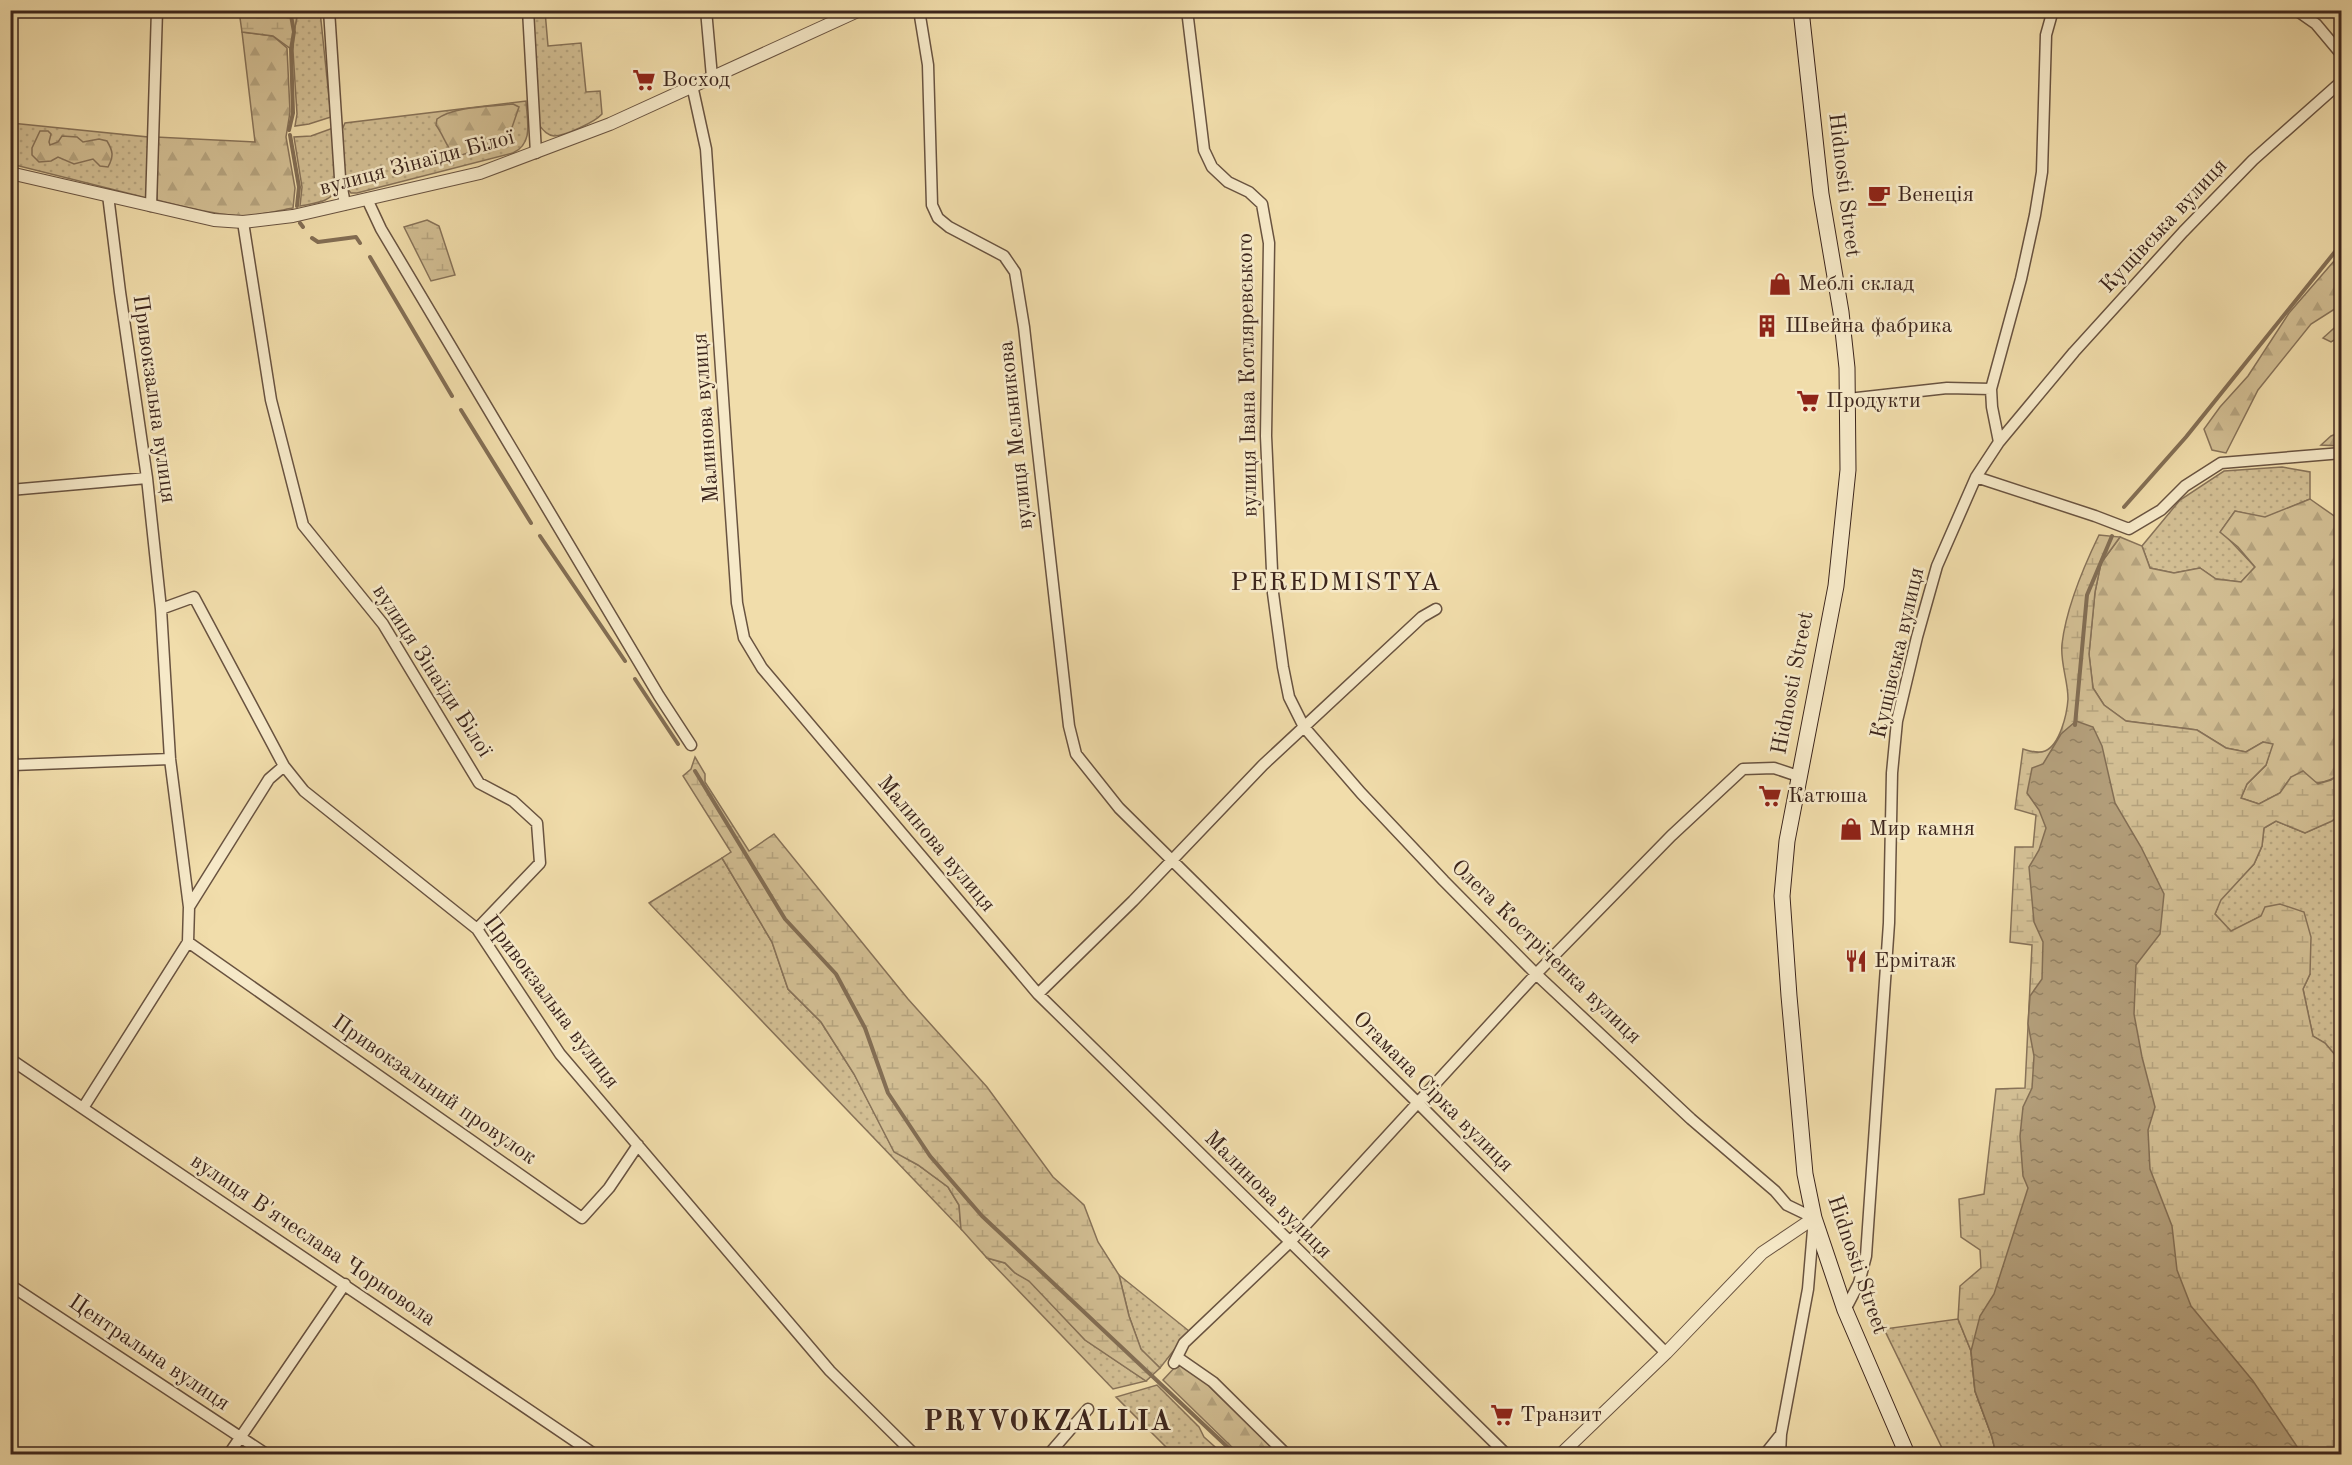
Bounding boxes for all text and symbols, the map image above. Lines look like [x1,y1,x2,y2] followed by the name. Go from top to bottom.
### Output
[631,67,657,93] supermarket icon: Восход
[662,69,730,91] place label: Восход
[1824,112,1864,258] street label: Hidnosti Street
[317,126,518,200] street label: вулиця Зінаїди Білої
[2096,154,2232,298] street label: Кущівська вулиця
[1866,182,1892,208] cafe icon: Венеція
[1897,184,1974,206] place label: Венеція
[1235,233,1261,517] street label: вулиця Івана Котляревського
[1767,271,1793,297] shop icon: Меблі склад
[1798,273,1914,295] place label: Меблі склад
[128,293,180,505] street label: Привокзальна вулиця
[1754,313,1780,339] building icon: Швейна фабрика
[1785,315,1953,337] place label: Швейна фабрика
[689,332,723,504] street label: Малинова вулиця
[995,339,1037,530] street label: вулиця Мельникова
[1795,388,1821,414] supermarket icon: Продукти
[1826,390,1921,412] place label: Продукти
[1868,565,1928,741] street label: Кущівська вулиця
[1230,570,1442,596] district label: PEREDMISTYA
[368,581,496,762] street label: вулиця Зінаїди Білої
[1768,610,1818,756] street label: Hidnosti Street
[873,772,999,916] street label: Малинова вулиця
[1757,783,1783,809] supermarket icon: Катюша
[1788,785,1868,807] place label: Катюша
[1838,816,1864,842] shop icon: Мир камня
[1869,818,1975,840] place label: Мир камня
[1447,856,1645,1048] street label: Олега Костріченка вулиця
[479,911,623,1093] street label: Привокзальна вулиця
[1843,948,1869,974] restaurant icon: Ермітаж
[1874,950,1956,972] place label: Ермітаж
[1349,1008,1517,1176] street label: Отамана Сірка вулиця
[328,1011,540,1169] street label: Привокзальний провулок
[1200,1127,1336,1263] street label: Малинова вулиця
[186,1150,440,1330] street label: вулиця В'ячеслава Чорновола
[1823,1193,1891,1337] street label: Hidnosti Street
[64,1291,234,1415] street label: Центральна вулиця
[1489,1402,1515,1428] supermarket icon: Транзит
[1520,1404,1602,1426] place label: Транзит
[923,1409,1173,1437] district label: PRYVOKZALLIA

